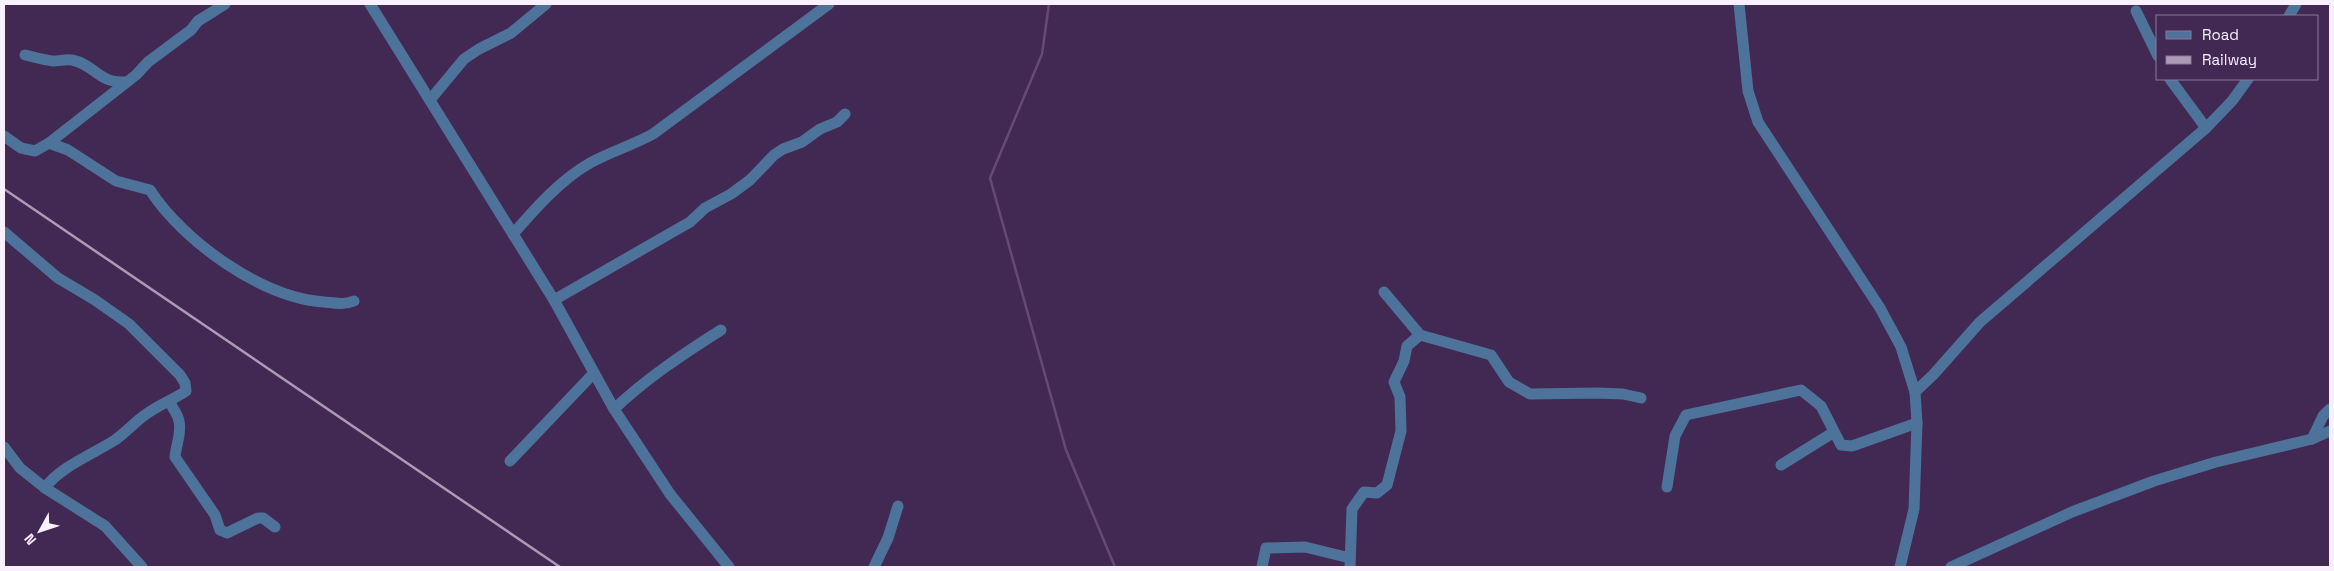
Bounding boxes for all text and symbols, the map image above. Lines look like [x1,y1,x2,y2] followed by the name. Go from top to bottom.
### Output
[2156,15,2319,80] legend
[2202,25,2239,44] text: Road
[2202,50,2257,69] text: Railway
[15,506,65,556] north arrow
[20,530,40,549] text: N

